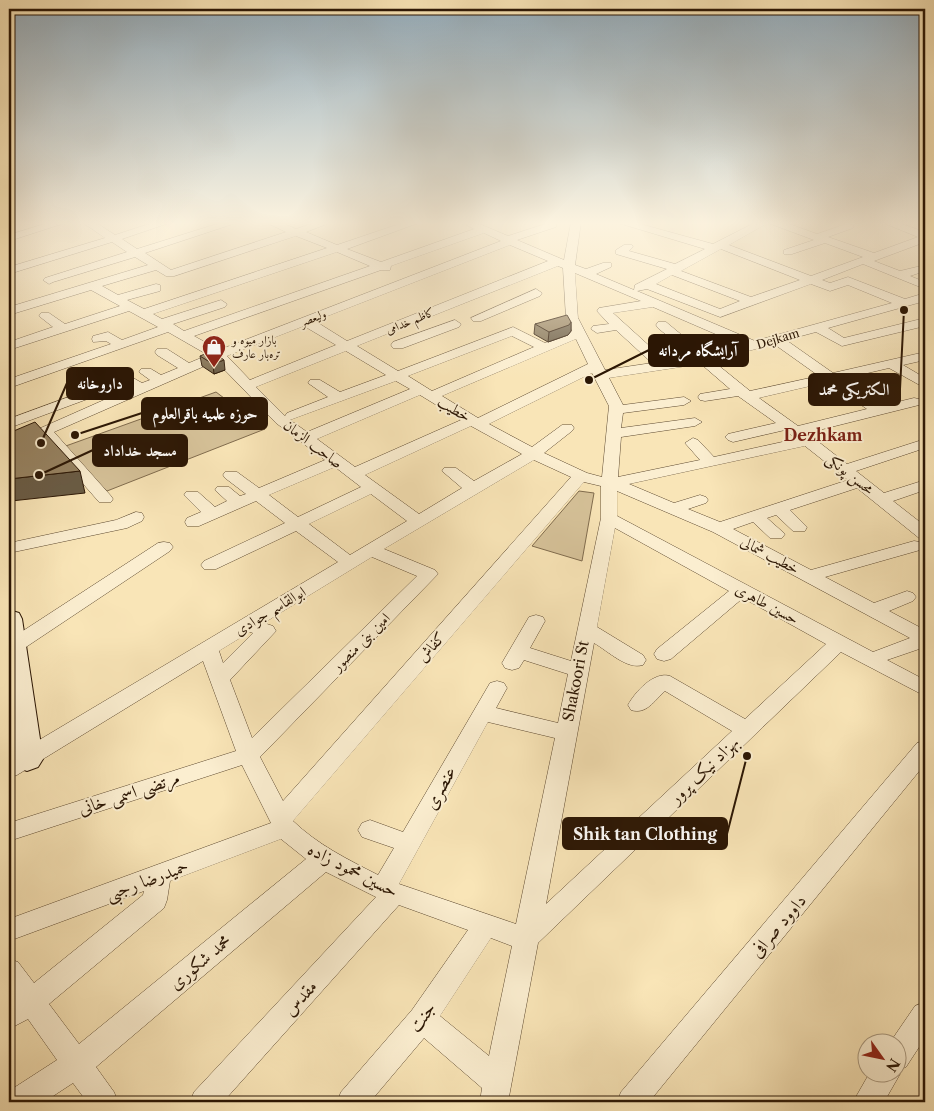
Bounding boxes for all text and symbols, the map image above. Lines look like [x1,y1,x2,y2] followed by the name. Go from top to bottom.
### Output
[383,304,438,341] street label: کاظم خدامی
[296,306,329,331] street label: ولیعصر
[755,325,801,352] street label: Dejkam
[230,332,281,361] place label: بازار میوه و تره‌بار عارف
[201,334,227,368] shop icon: بازار میوه و تره‌بار عارف
[649,335,748,366] callout: آرایشگاه مردانه
[659,340,740,362] text: آرایشگاه مردانه
[67,368,133,399] callout: داروخانه
[77,373,123,393] text: داروخانه
[809,374,900,405] callout: الکتریکی محمد
[819,379,889,401] text: الکتریکی محمد
[434,392,474,426] street label: خطیب
[142,398,267,429] callout: حوزه علمیه باقرالعلوم
[152,403,258,428] text: حوزه علمیه باقرالعلوم
[279,415,347,473] street label: صاحب الزمان
[783,425,863,445] district label: Dezhkam
[93,435,187,466] callout: مسجد خداداد
[103,440,177,460] text: مسجد خداداد
[821,449,878,500] street label: محسن پونکی
[737,531,803,579] street label: خطیب شمالی
[732,579,802,629] street label: حسین طاهری
[230,582,312,645] street label: ابوالقاسم جوادی
[326,608,395,677] street label: امین بنی منصور
[412,628,449,666] street label: کفاش
[558,638,593,723] street label: Shakoori St
[663,731,744,811] street label: بهزاد نیک پرور
[419,763,462,814] street label: عنصری
[76,766,183,822] street label: مرتضی اسمی خانی
[563,818,727,849] callout: Shik tan Clothing
[573,824,718,844] text: Shik tan Clothing
[304,838,402,902] street label: حسین محمود زاده
[102,855,193,909] street label: حمیدرضا رجبی
[745,890,811,963] street label: داوود صرافی
[164,930,236,994] street label: محمد شکوری
[278,976,322,1020] street label: مقدس
[404,998,440,1036] street label: جنت
[856,1034,906,1084] north arrow
[882,1055,904,1075] text: N

